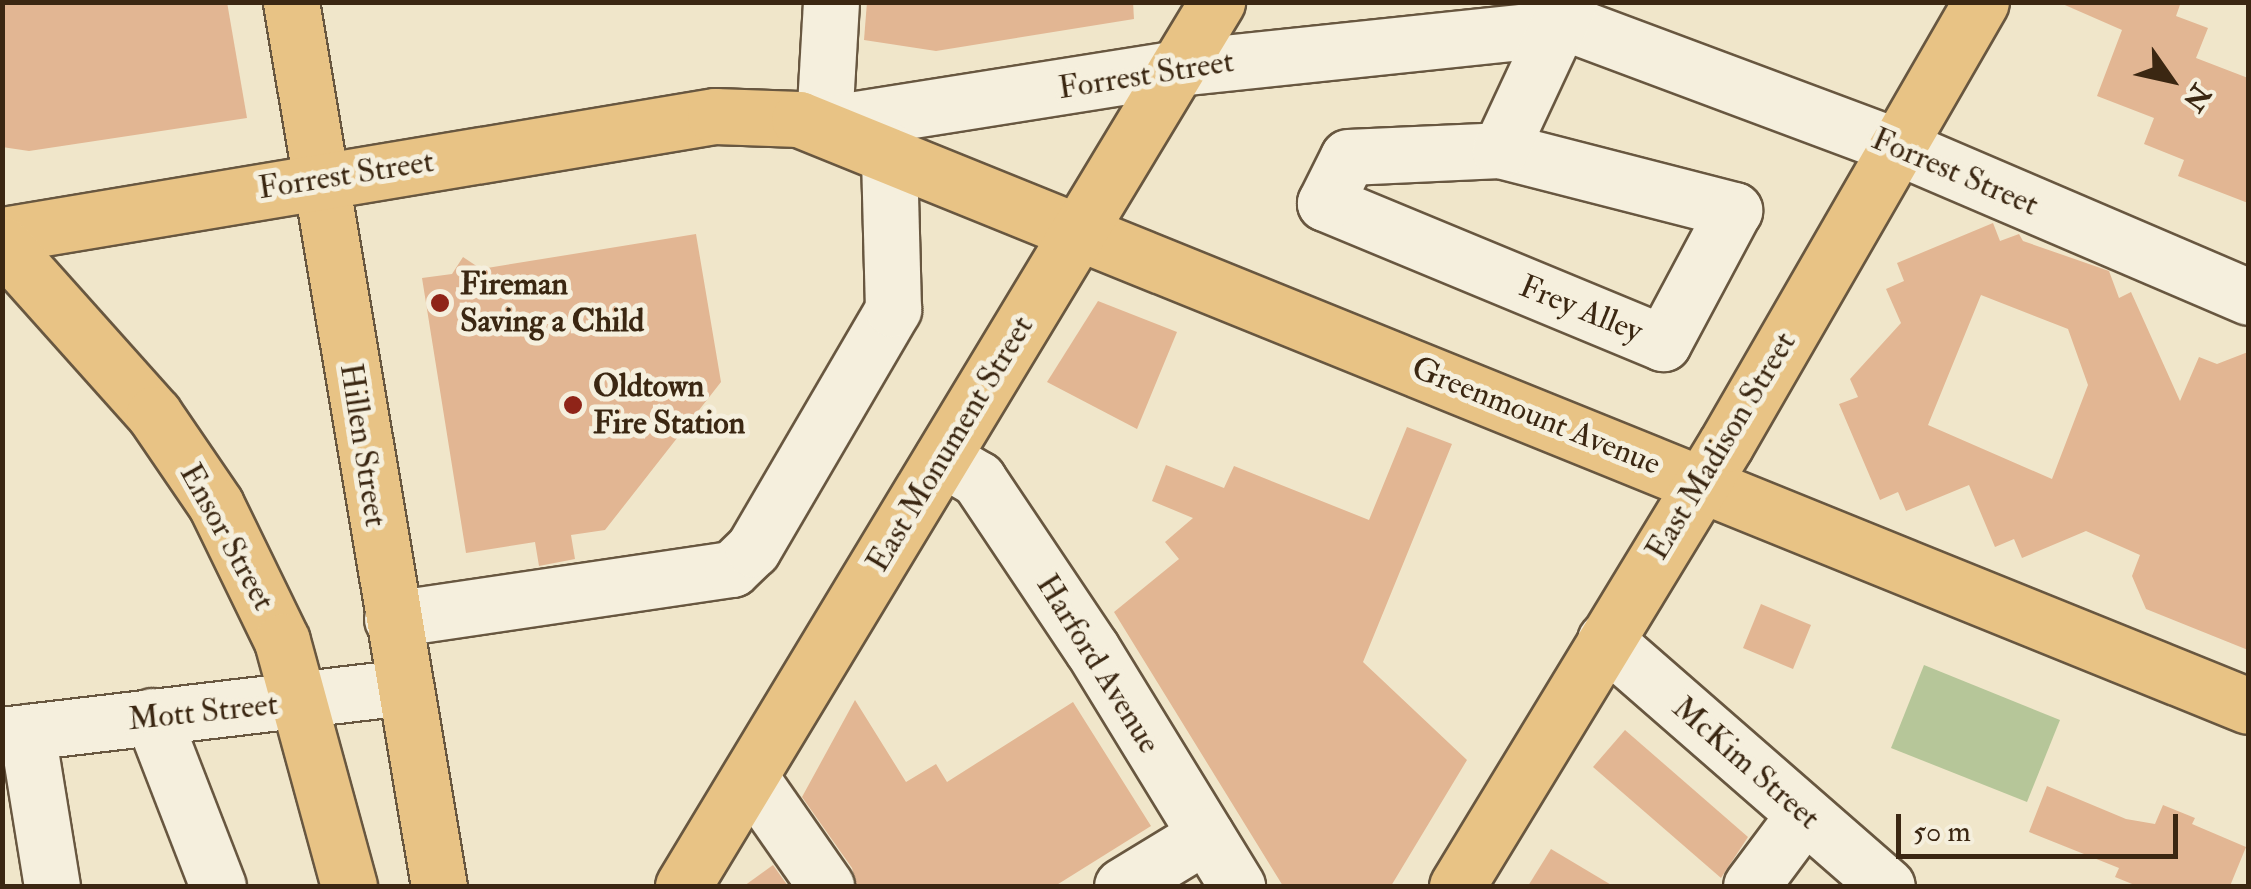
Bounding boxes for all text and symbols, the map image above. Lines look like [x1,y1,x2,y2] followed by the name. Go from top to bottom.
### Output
[2121,30,2221,130] north arrow
[1056,42,1236,108] street label: Forrest Street
[2175,77,2218,117] text: N
[1866,120,2044,224] street label: Forrest Street
[256,142,436,208] street label: Forrest Street
[460,266,644,341] place label: Fireman Saving a Child
[1514,267,1648,351] street label: Frey Alley
[429,292,451,314] marker: Fireman Saving a Child
[858,309,1042,579] street label: East Monument Street
[1638,325,1804,567] street label: East Madison Street
[1406,349,1666,483] street label: Greenmount Avenue
[331,361,395,529] street label: Hillen Street
[593,368,745,443] place label: Oldtown Fire Station
[562,394,584,416] marker: Oldtown Fire Station
[171,457,283,617] street label: Ensor Street
[1028,567,1168,761] street label: Harford Avenue
[126,685,280,739] street label: Mott Street
[1664,689,1828,837] street label: McKim Street
[1901,794,2184,856] scale bar
[1913,813,1971,850] text: 50 m

